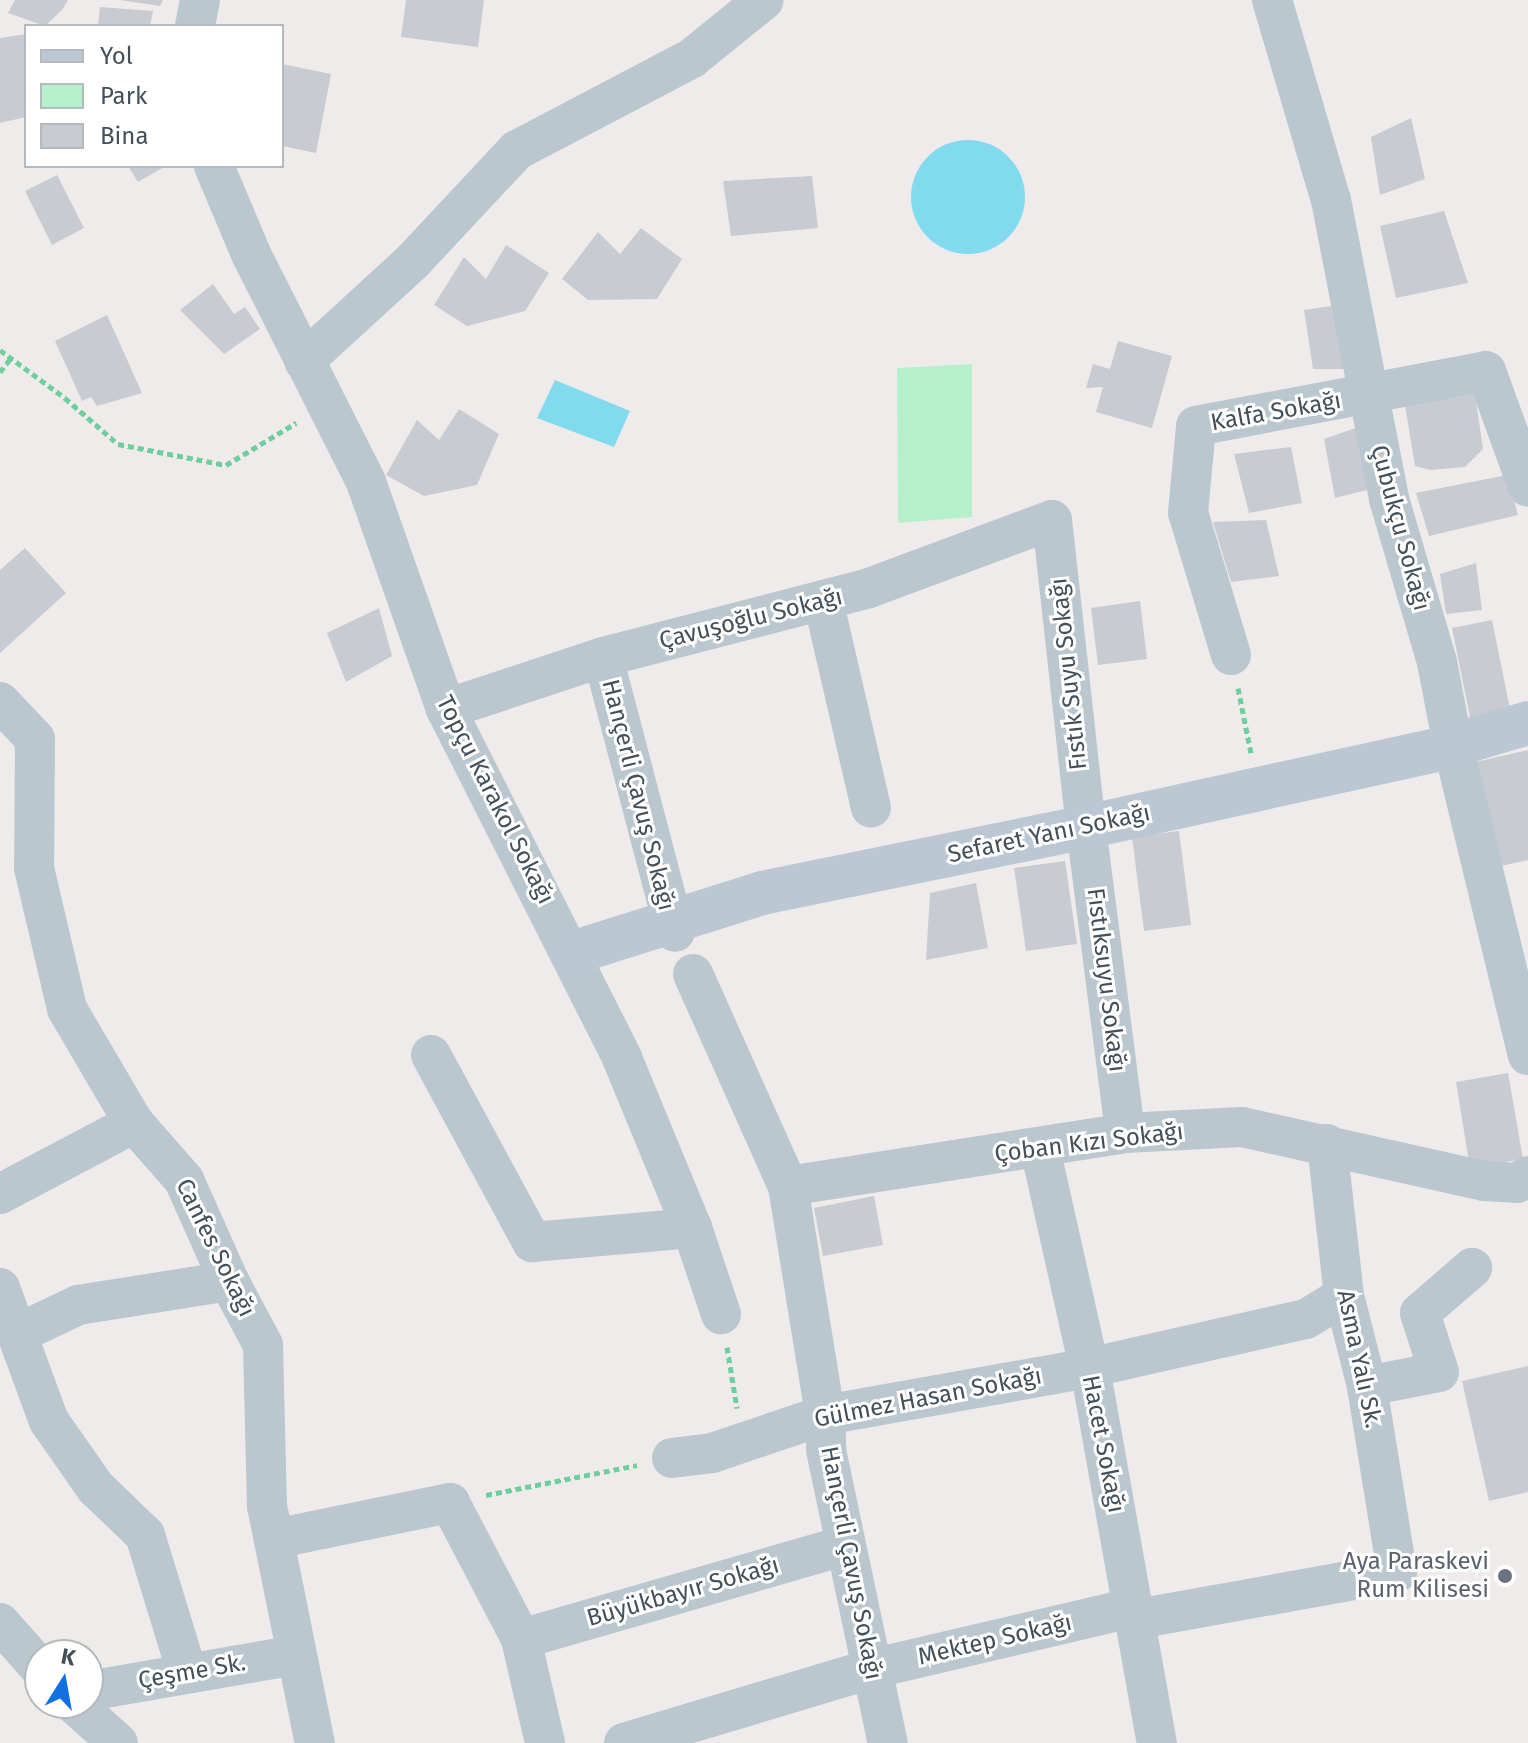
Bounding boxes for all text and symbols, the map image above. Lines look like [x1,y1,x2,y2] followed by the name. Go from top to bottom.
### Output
[24,24,284,168] legend
[100,42,133,70] text: Yol
[100,82,147,110] text: Park
[100,122,148,150] text: Bina
[1209,386,1343,438] street label: Kalfa Sokağı
[1364,442,1436,614] street label: Çubukçu Sokağı
[1045,576,1093,772] street label: Fıstık Suyu Sokağı
[656,582,846,656] street label: Çavuşoğlu Sokağı
[595,676,681,914] street label: Hançerli Çavuş Sokağı
[430,691,560,909] street label: Topçu Karakol Sokağı
[945,798,1153,870] street label: Sefaret Yanı Sokağı
[1080,886,1132,1074] street label: Fıstıksuyu Sokağı
[993,1117,1185,1169] street label: Çoban Kızı Sokağı
[169,1174,261,1322] street label: Canfes Sokağı
[1330,1287,1388,1431] street label: Asma Yalı Sk.
[812,1362,1044,1434] street label: Gülmez Hasan Sokağı
[1076,1373,1130,1515] street label: Hacet Sokağı
[814,1444,888,1682] street label: Hançerli Çavuş Sokağı
[1343,1548,1489,1604] place label: Aya Paraskevi Rum Kilisesi
[584,1551,782,1633] street label: Büyükbayır Sokağı
[1496,1567,1514,1585] marker: Aya Paraskevi Rum Kilisesi
[915,1608,1075,1672] street label: Mektep Sokağı
[24,1639,104,1719] north arrow
[59,1642,78,1671] text: K
[136,1648,248,1696] street label: Çeşme Sk.

